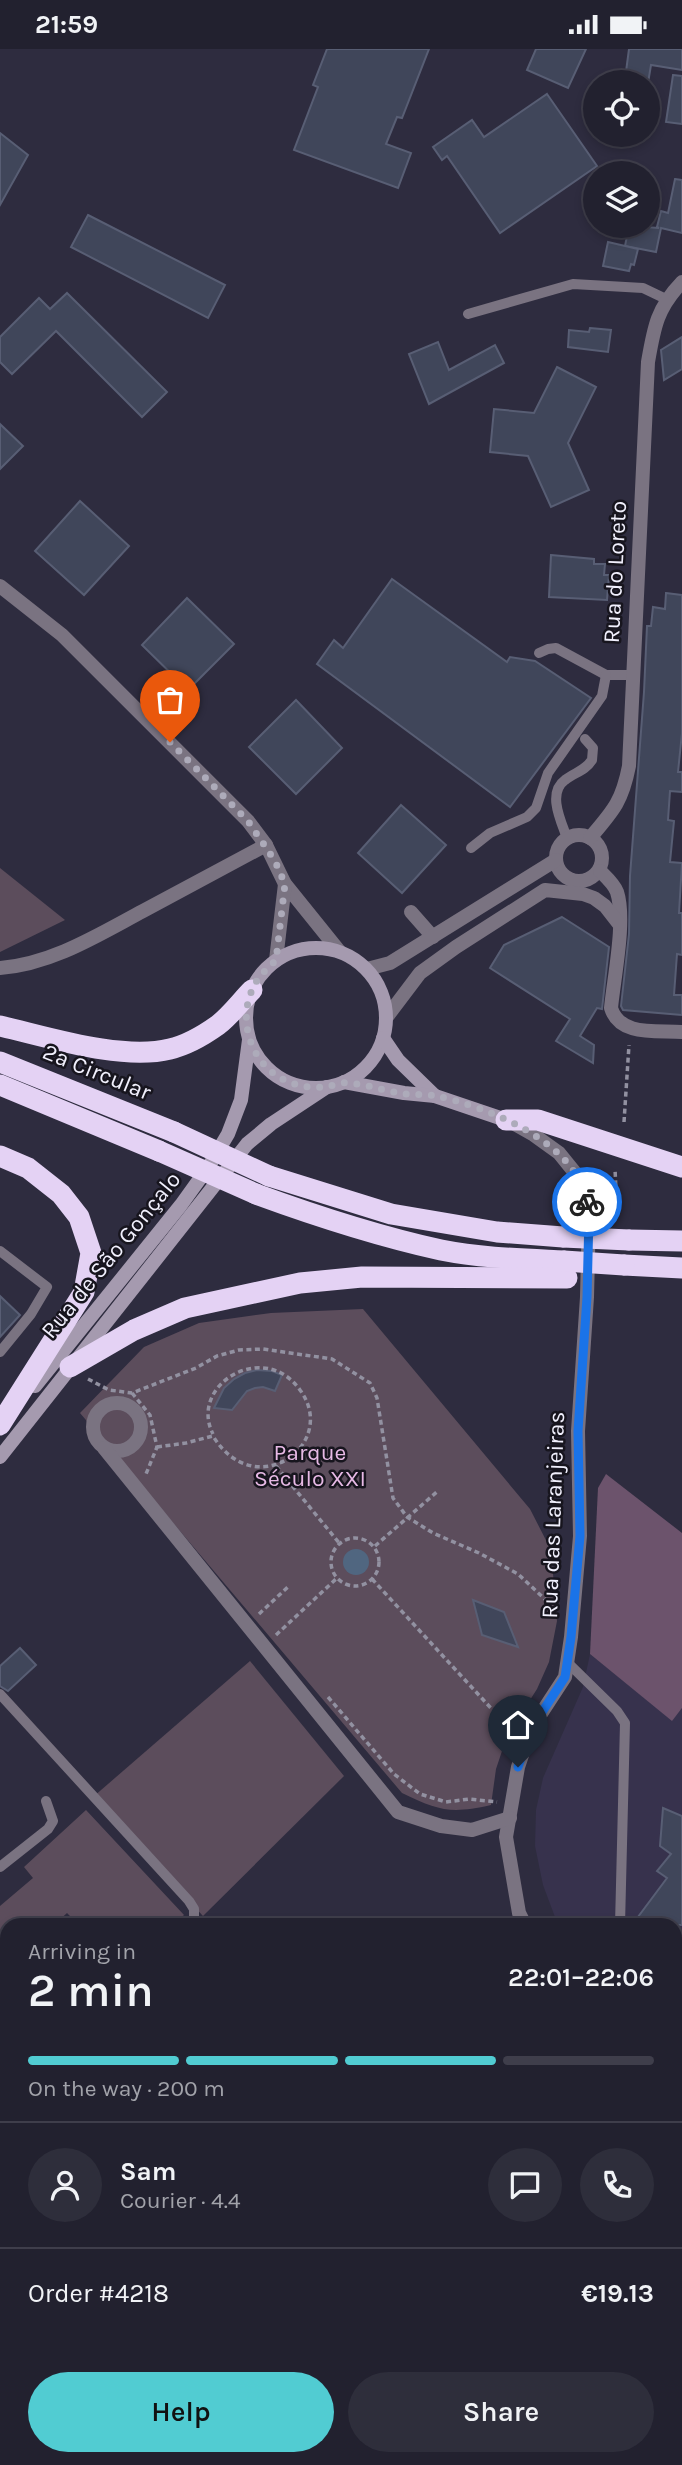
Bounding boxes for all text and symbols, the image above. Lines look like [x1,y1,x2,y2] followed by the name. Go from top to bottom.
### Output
[35,9,98,40] text: 21:59
[583,70,660,238] map controls
[583,70,660,147] button: locate
[583,161,660,238] button: layers
[598,500,632,644] street label: Rua do Loreto
[140,670,200,742] pin
[151,681,189,719] icon: bag
[39,1038,156,1106] street label: 2ª Circular
[36,1166,186,1344] street label: Rua de São Gonçalo
[552,1167,622,1237] courier
[568,1183,606,1221] icon: bike
[536,1411,570,1619] street label: Rua das Laranjeiras
[254,1439,366,1492] park label: Parque Século XXI
[488,1695,548,1767] pin
[499,1706,537,1744] icon: home
[28,1938,136,1965] text: Arriving in
[508,1962,654,1993] text: 22:01–22:06
[28,1964,154,2018] text: 2 min
[28,2075,225,2102] text: On the way · 200 m
[28,2148,102,2222] button: person
[488,2148,562,2222] button: chat
[580,2148,654,2222] button: phone
[120,2156,176,2187] text: Sam
[120,2187,241,2214] text: Courier · 4.4
[28,2278,169,2309] text: Order #4218
[581,2278,654,2309] text: €19.13
[28,2372,334,2452] button: Help
[348,2372,654,2452] button: Share

